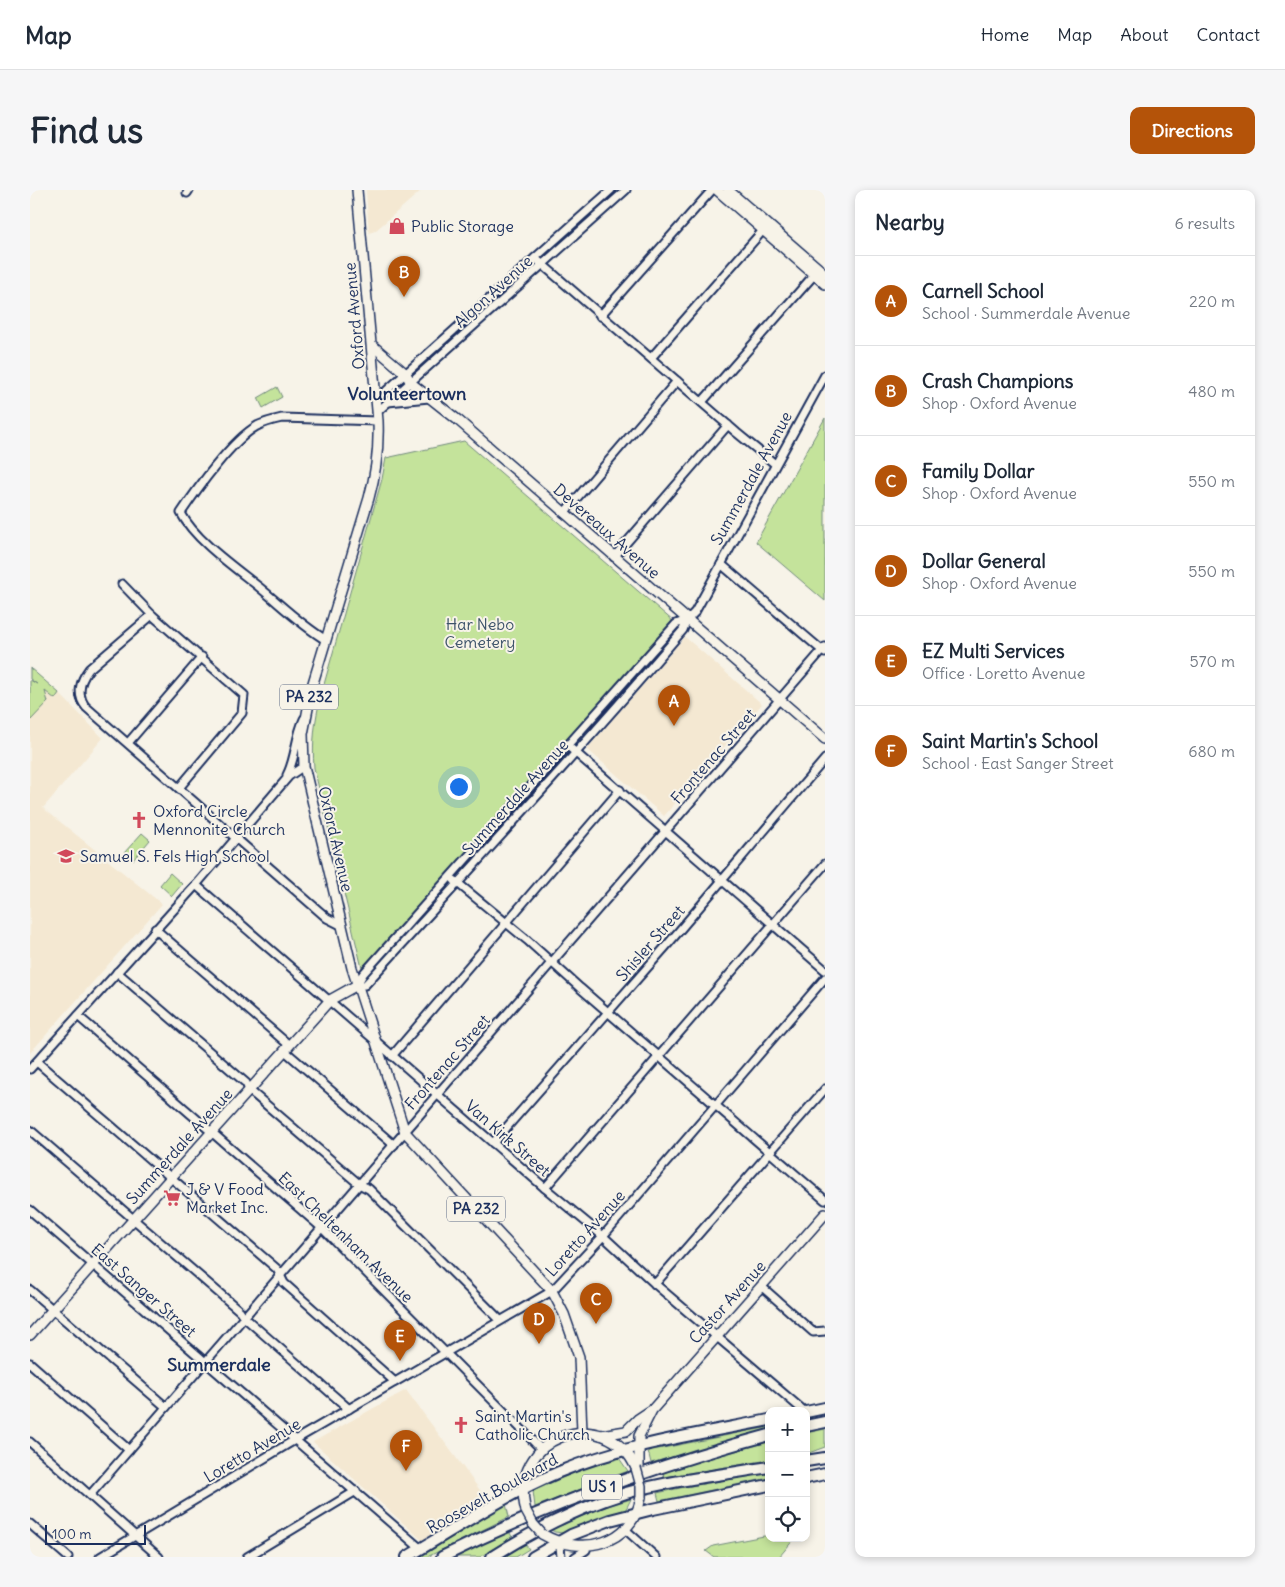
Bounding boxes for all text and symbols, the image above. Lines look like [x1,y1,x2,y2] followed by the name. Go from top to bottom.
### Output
[25,20,72,50] text: Map
[981,23,1029,46] text: Home
[1057,23,1092,46] text: Map
[1120,23,1168,46] text: About
[1196,23,1260,46] text: Contact
[1130,107,1255,154] button: Directions
[30,108,143,152] text: Find us
[875,209,945,236] text: Nearby
[1174,213,1235,233] text: 6 results
[387,216,407,236] shop icon: Public Storage
[411,216,514,236] place label: Public Storage
[450,251,536,331] street label: Algon Avenue
[388,256,420,297] pin: B
[339,262,369,370] street label: Oxford Avenue
[922,279,1044,303] text: Carnell School
[886,291,896,311] text: A
[1189,291,1235,311] text: 220 m
[922,303,1130,323] text: School · Summerdale Avenue
[922,369,1073,393] text: Crash Champions
[886,381,896,401] text: B
[1188,381,1235,401] text: 480 m
[348,382,467,405] district label: Volunteertown
[922,393,1077,413] text: Shop · Oxford Avenue
[706,408,796,548] street label: Summerdale Avenue
[922,459,1034,483] text: Family Dollar
[886,471,896,491] text: C
[1188,471,1235,491] text: 550 m
[550,479,664,583] street label: Devereaux Avenue
[922,483,1077,503] text: Shop · Oxford Avenue
[922,549,1046,573] text: Dollar General
[885,561,897,581] text: D
[1188,561,1235,581] text: 550 m
[922,573,1077,593] text: Shop · Oxford Avenue
[445,614,515,652] park label: Har Nebo Cemetery
[922,639,1065,663] text: EZ Multi Services
[886,651,896,671] text: E
[1190,651,1235,671] text: 570 m
[922,663,1085,683] text: Office · Loretto Avenue
[280,684,338,710] road number: PA 232
[658,685,690,726] pin: A
[666,704,760,808] street label: Frontenac Street
[922,729,1098,753] text: Saint Martin's School
[458,735,572,859] street label: Summerdale Avenue
[886,741,896,761] text: F
[1188,741,1235,761] text: 680 m
[922,753,1114,773] text: School · East Sanger Street
[446,774,472,800] your location
[314,784,358,894] street label: Oxford Avenue
[153,801,285,839] place label: Oxford Circle Mennonite Church
[129,810,149,830] church icon: Oxford Circle Mennonite Church
[56,846,76,866] school or university icon: Samuel S. Fels High School
[80,846,270,866] place label: Samuel S. Fels High School
[612,900,689,985] street label: Shisler Street
[400,1010,494,1114] street label: Frontenac Street
[122,1084,236,1208] street label: Summerdale Avenue
[461,1096,555,1181] street label: Van Kirk Street
[274,1167,418,1307] street label: East Cheltenham Avenue
[186,1179,268,1217] place label: J & V Food Market Inc.
[541,1186,629,1280] street label: Loretto Avenue
[162,1188,182,1208] supermarket icon: J & V Food Market Inc.
[447,1196,505,1222] road number: PA 232
[87,1239,201,1341] street label: East Sanger Street
[684,1256,770,1348] street label: Castor Avenue
[580,1283,612,1324] pin: C
[523,1303,555,1344] pin: D
[384,1320,416,1361] pin: E
[167,1353,271,1376] district label: Summerdale
[475,1406,590,1444] place label: Saint Martin's Catholic Church
[765,1407,810,1542] map controls
[765,1407,810,1452] button: +
[200,1413,304,1487] street label: Loretto Avenue
[451,1415,471,1435] church icon: Saint Martin's Catholic Church
[390,1430,422,1471] pin: F
[423,1449,561,1537] street label: Roosevelt Boulevard
[765,1452,810,1497] button: −
[582,1474,622,1500] road number: US 1
[765,1497,810,1542] button: locate
[45,1522,146,1545] scale bar
[52,1525,92,1543] text: 100 m

